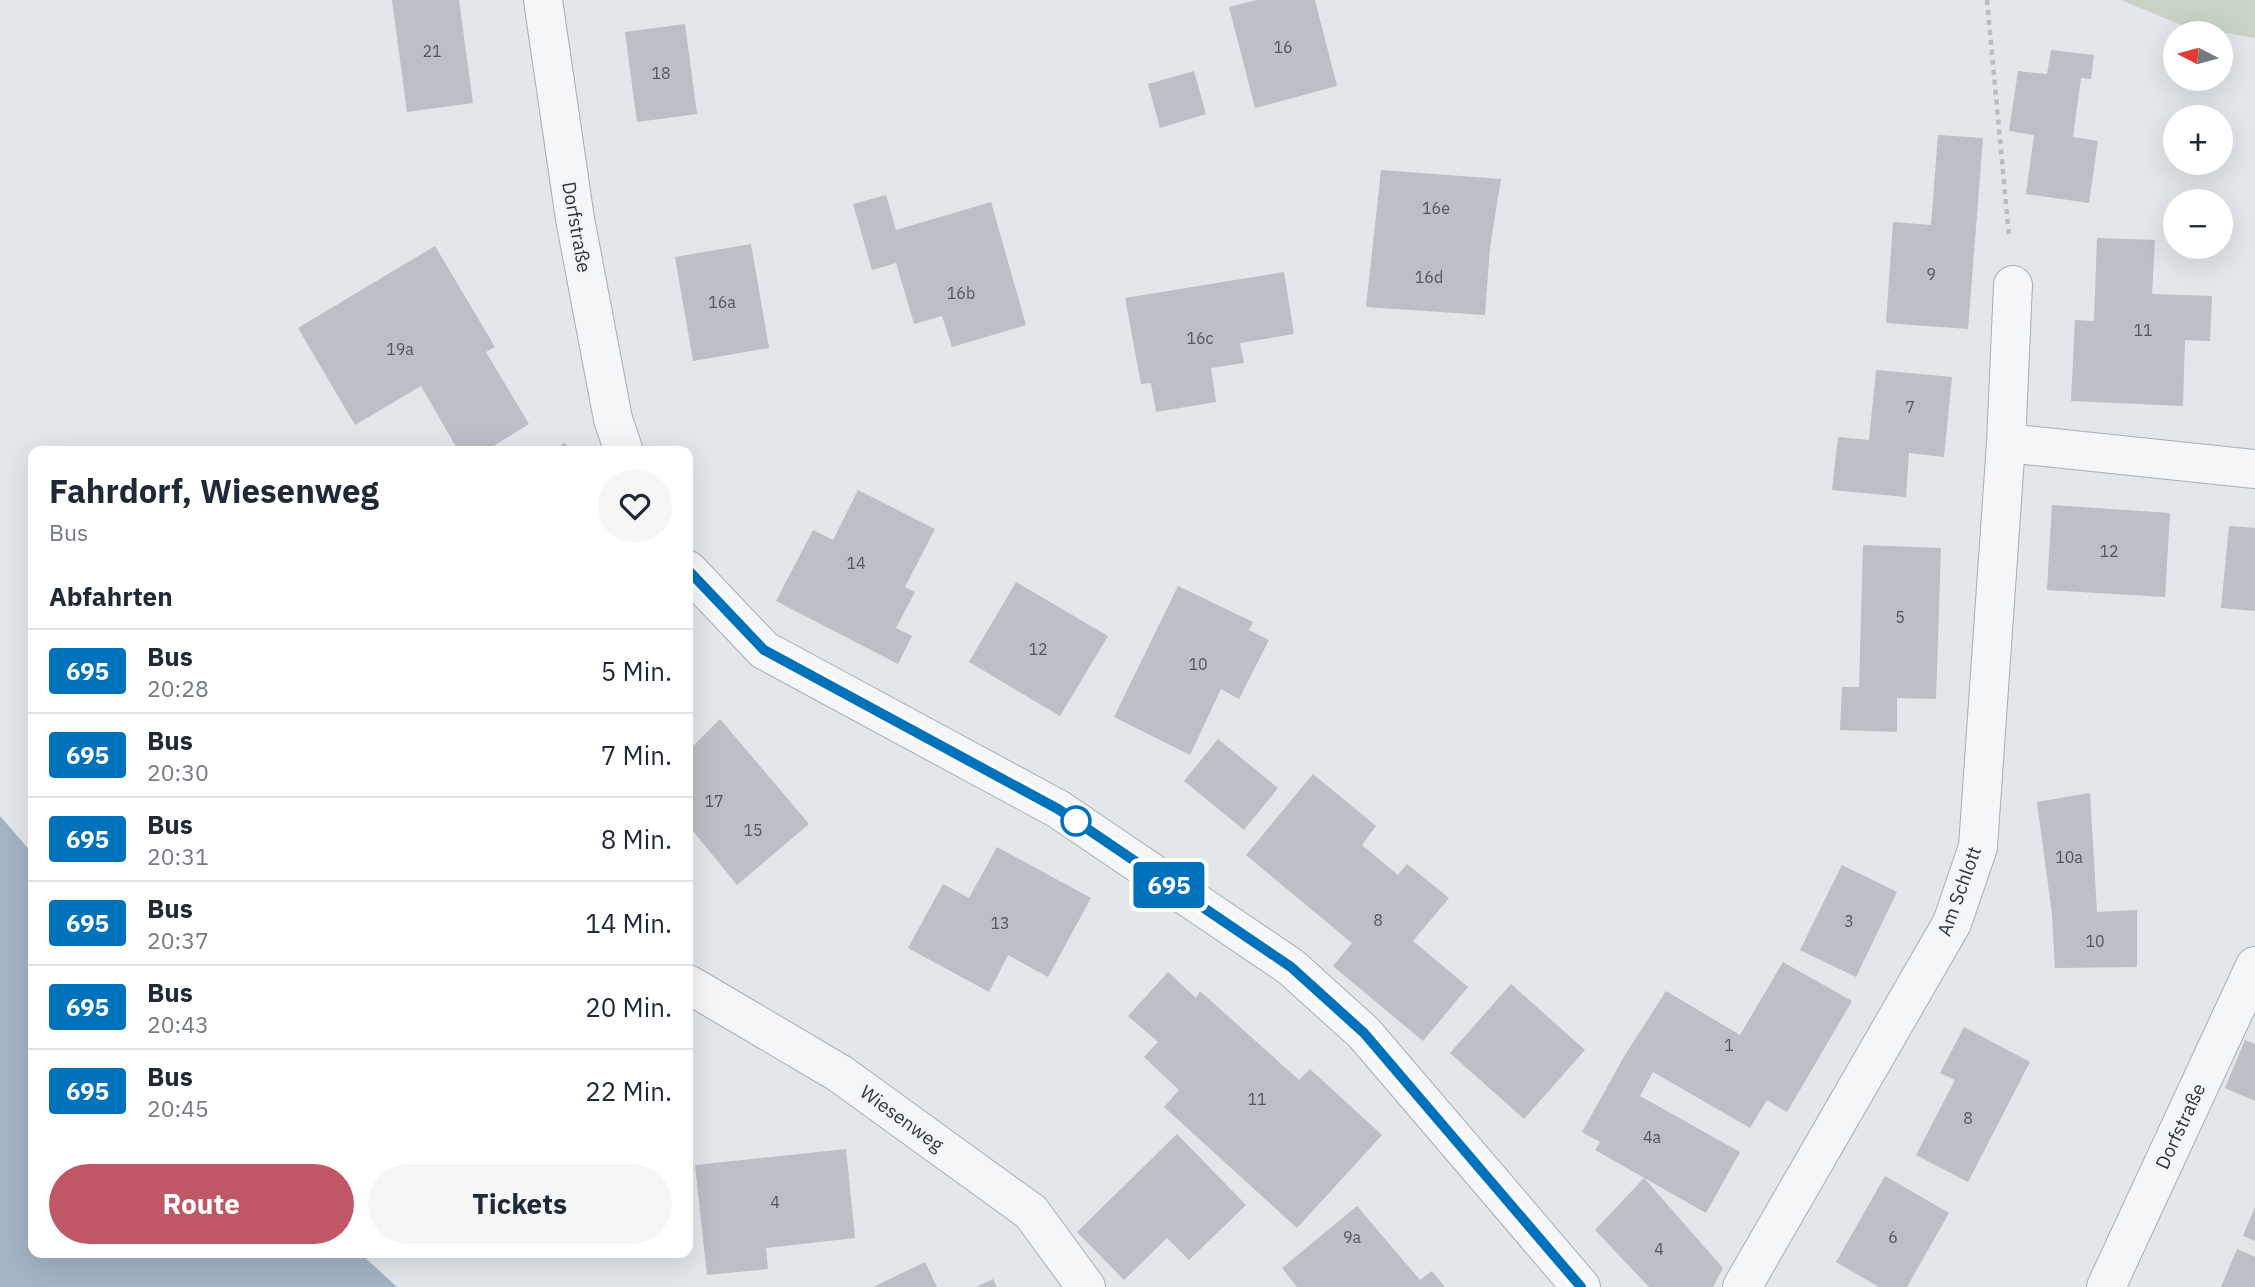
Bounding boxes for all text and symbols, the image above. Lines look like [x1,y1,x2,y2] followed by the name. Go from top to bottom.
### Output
[2163,21,2233,91] north arrow
[2163,21,2233,259] map controls
[1273,37,1293,57] house number: 16
[422,41,442,61] house number: 21
[651,63,671,83] house number: 18
[2163,105,2233,175] button: +
[557,180,597,274] street label: Dorfstraße
[2163,189,2233,259] button: −
[1422,198,1450,218] house number: 16e
[1926,264,1936,284] house number: 9
[1415,267,1443,287] house number: 16d
[947,283,975,303] house number: 16b
[708,292,736,312] house number: 16a
[2133,320,2153,340] house number: 11
[1186,328,1214,348] house number: 16c
[386,339,414,359] house number: 19a
[1905,397,1915,417] house number: 7
[49,469,379,512] text: Fahrdorf, Wiesenweg
[598,469,672,543] button: heart
[49,517,88,547] text: Bus
[2099,541,2119,561] house number: 12
[846,553,866,573] house number: 14
[49,579,173,613] text: Abfahrten
[1895,607,1905,627] house number: 5
[147,639,193,673] text: Bus
[1028,639,1048,659] house number: 12
[601,654,672,688] text: 5 Min.
[1188,654,1208,674] house number: 10
[66,655,109,687] text: 695
[147,673,209,703] text: 20:28
[147,723,193,757] text: Bus
[601,738,672,772] text: 7 Min.
[66,739,109,771] text: 695
[147,757,209,787] text: 20:30
[704,791,724,811] house number: 17
[1061,806,1091,836] unlabelled marker
[147,807,193,841] text: Bus
[743,820,763,840] house number: 15
[601,822,672,856] text: 8 Min.
[66,823,109,855] text: 695
[147,841,209,871] text: 20:31
[1932,843,1986,939] street label: Am Schlott
[2055,847,2083,867] house number: 10a
[1129,862,1209,908] line badge: 695
[1147,869,1191,901] text: 695
[147,891,193,925] text: Bus
[585,906,672,940] text: 14 Min.
[66,907,109,939] text: 695
[1373,910,1383,930] house number: 8
[1844,911,1854,931] house number: 3
[990,913,1010,933] house number: 13
[147,925,209,955] text: 20:37
[2085,931,2105,951] house number: 10
[147,975,193,1009] text: Bus
[585,990,672,1024] text: 20 Min.
[66,991,109,1023] text: 695
[147,1009,209,1039] text: 20:43
[1724,1035,1734,1055] house number: 1
[147,1059,193,1093] text: Bus
[585,1074,672,1108] text: 22 Min.
[66,1075,109,1107] text: 695
[2150,1079,2210,1173] street label: Dorfstraße
[856,1080,948,1156] street label: Wiesenweg
[1247,1089,1267,1109] house number: 11
[147,1093,209,1123] text: 20:45
[1963,1108,1973,1128] house number: 8
[1643,1127,1662,1147] house number: 4a
[49,1164,354,1244] button: Route
[368,1164,672,1244] button: Tickets
[770,1192,780,1212] house number: 4
[1343,1227,1362,1247] house number: 9a
[1888,1227,1898,1247] house number: 6
[1654,1239,1664,1259] house number: 4

